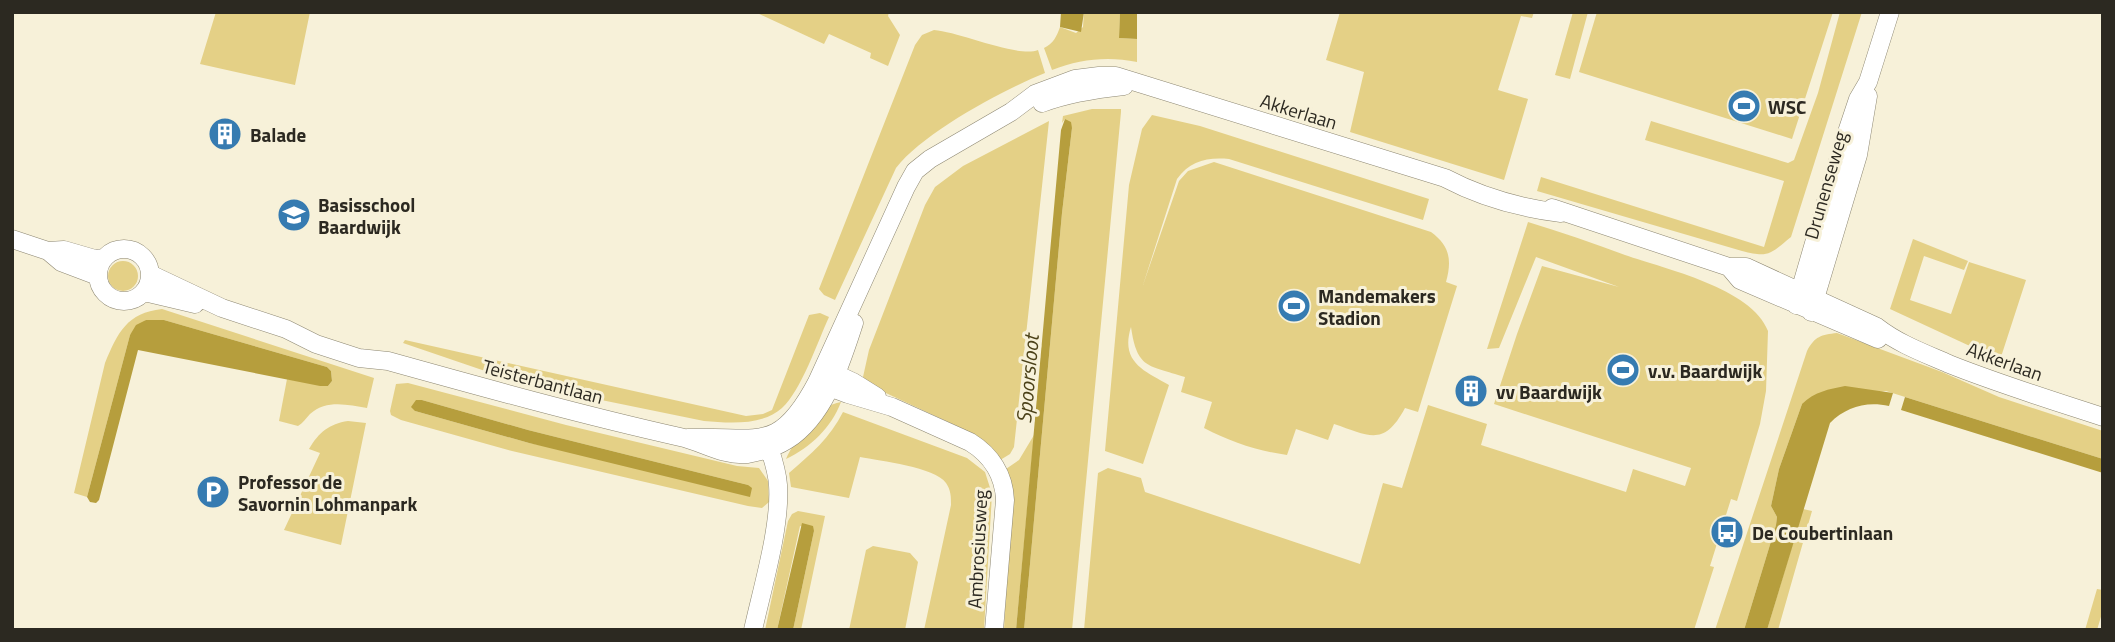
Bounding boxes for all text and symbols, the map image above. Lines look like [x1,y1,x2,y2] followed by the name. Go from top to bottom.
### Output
[1257,86,1341,136] street label: Akkerlaan
[1725,87,1763,125] sports icon: WSC
[1768,92,1806,121] place label: WSC
[206,115,244,153] building icon: Balade
[250,120,307,149] place label: Balade
[1796,127,1854,242] street label: Drunenseweg
[318,190,415,241] place label: Basisschool Baardwijk
[275,196,313,234] school or university icon: Basisschool Baardwijk
[1318,281,1436,332] place label: Mandemakers Stadion
[1275,287,1313,325] sports icon: Mandemakers Stadion
[1007,331,1047,425] water label: Spoorsloot
[1963,334,2047,388] street label: Akkerlaan
[480,351,606,411] street label: Teisterbantlaan
[1604,351,1642,389] sports icon: v.v. Baardwijk
[1648,356,1763,385] place label: v.v. Baardwijk
[1452,372,1490,410] building icon: vv Baardwijk
[1496,377,1602,406] place label: vv Baardwijk
[238,467,417,518] place label: Professor de Savornin Lohmanpark
[194,473,232,511] parking icon: Professor de Savornin Lohmanpark
[959,488,995,609] street label: Ambrosiusweg
[1708,513,1746,551] bus stop icon: De Coubertinlaan
[1752,518,1893,547] place label: De Coubertinlaan

